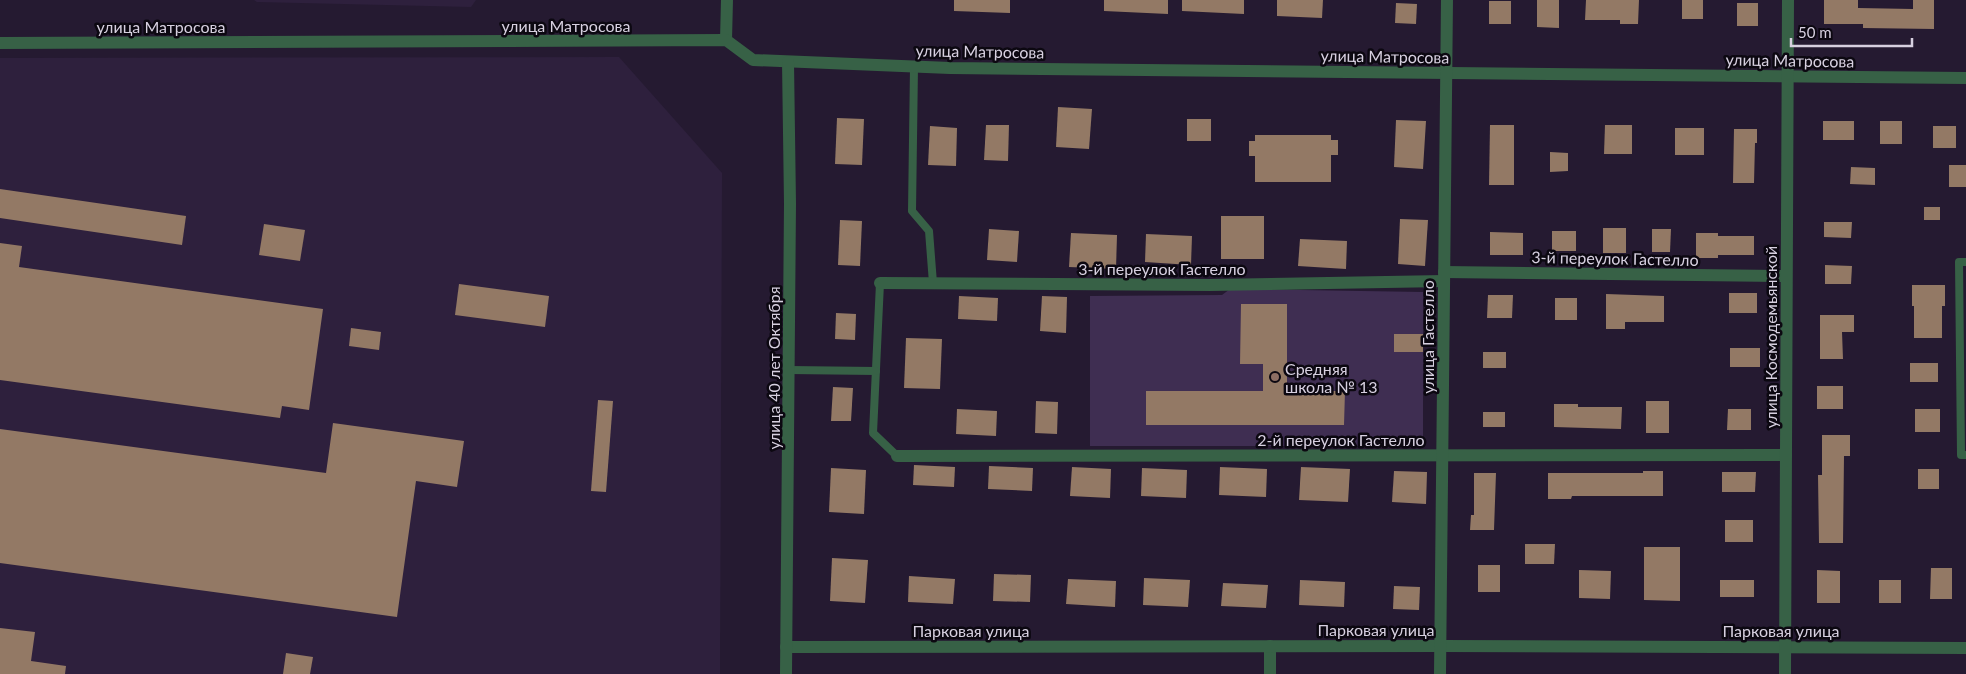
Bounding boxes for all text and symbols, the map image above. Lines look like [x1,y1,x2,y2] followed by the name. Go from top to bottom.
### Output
[1791,15,1912,47] scale bar
[502,16,630,35] street label: улица Матросова
[97,17,225,36] street label: улица Матросова
[1798,23,1832,41] text: 50 m
[915,40,1045,62] street label: улица Матросова
[1320,45,1450,67] street label: улица Матросова
[1725,49,1855,71] street label: улица Матросова
[1761,246,1780,428] street label: улица Космодемьянской
[1531,247,1699,269] street label: 3-й переулок Гастелло
[1078,259,1246,278] street label: 3-й переулок Гастелло
[1418,280,1437,394] street label: улица Гастелло
[764,286,783,450] street label: улица 40 лет Октября
[1285,359,1378,396] place label: Средняя школа № 13
[1269,371,1281,383] marker: Средняя школа № 13
[1257,430,1425,449] street label: 2-й переулок Гастелло
[1317,620,1435,639] street label: Парковая улица
[912,621,1030,640] street label: Парковая улица
[1722,621,1840,640] street label: Парковая улица

